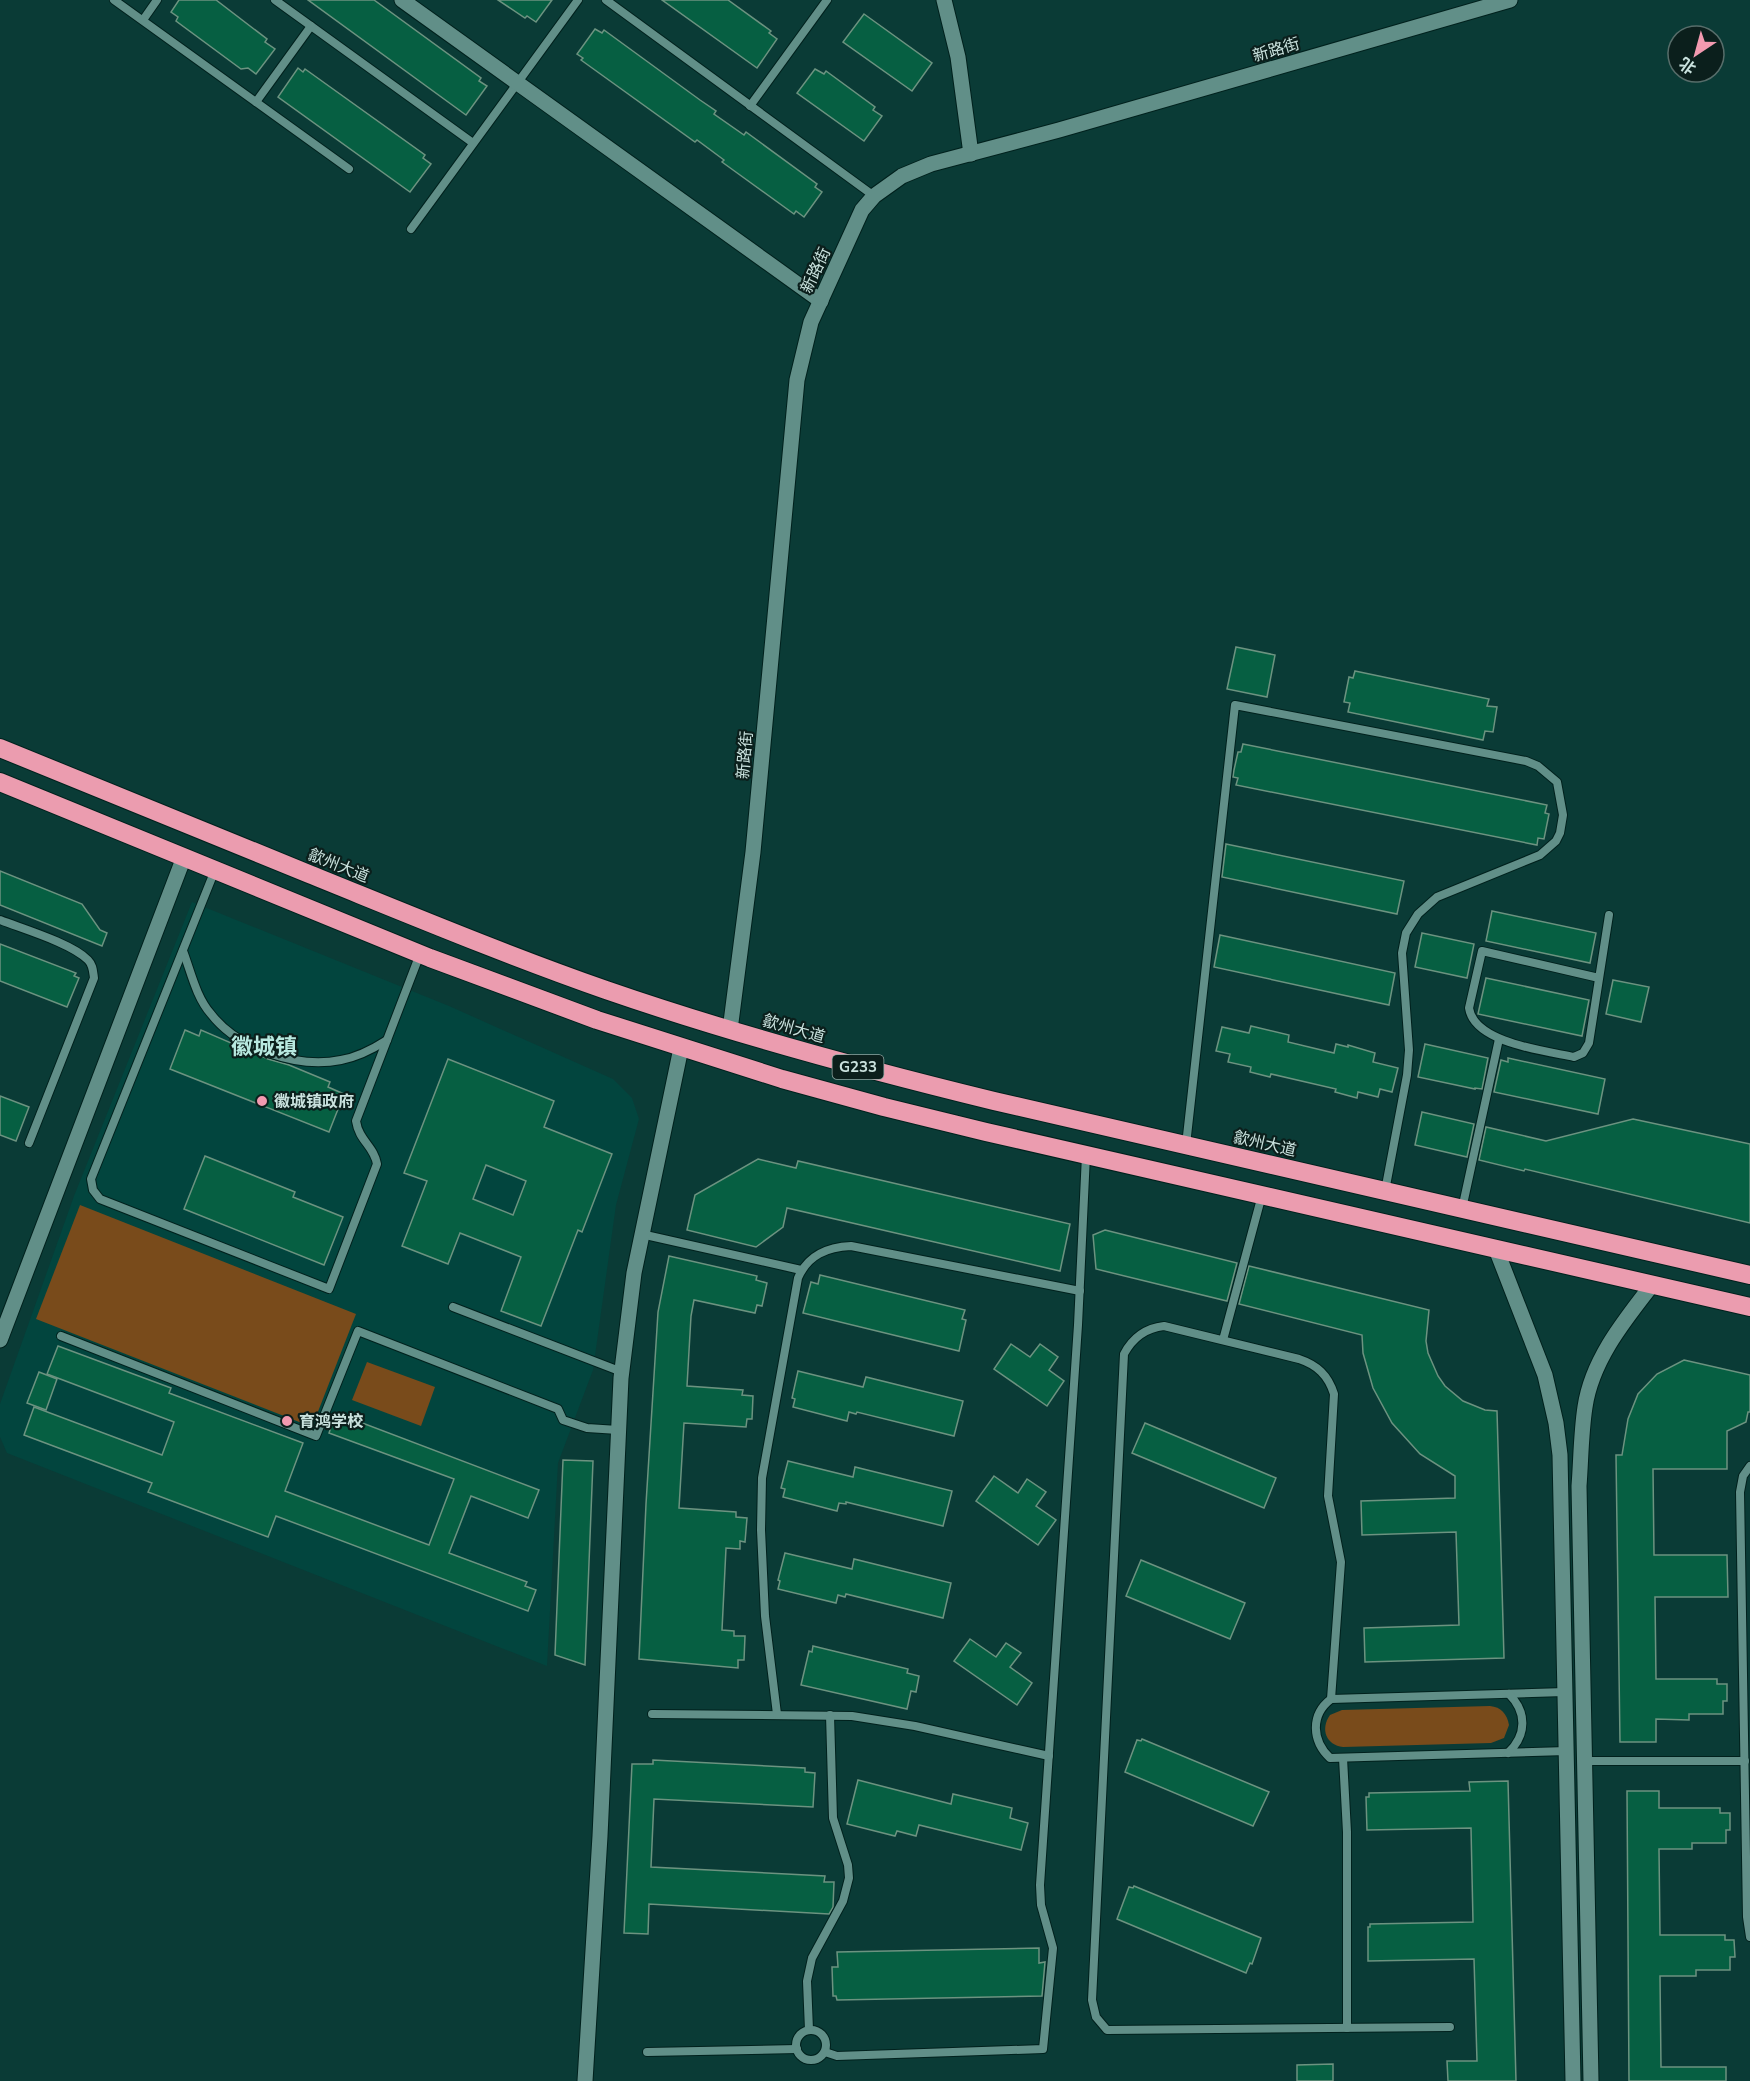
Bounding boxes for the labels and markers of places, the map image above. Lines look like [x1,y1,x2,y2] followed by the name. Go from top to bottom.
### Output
[274,1091,354,1113] place label: 徽城镇政府
[255,1094,269,1108] marker: 徽城镇政府
[299,1411,364,1433] place label: 育鸿学校
[280,1414,294,1428] marker: 育鸿学校

